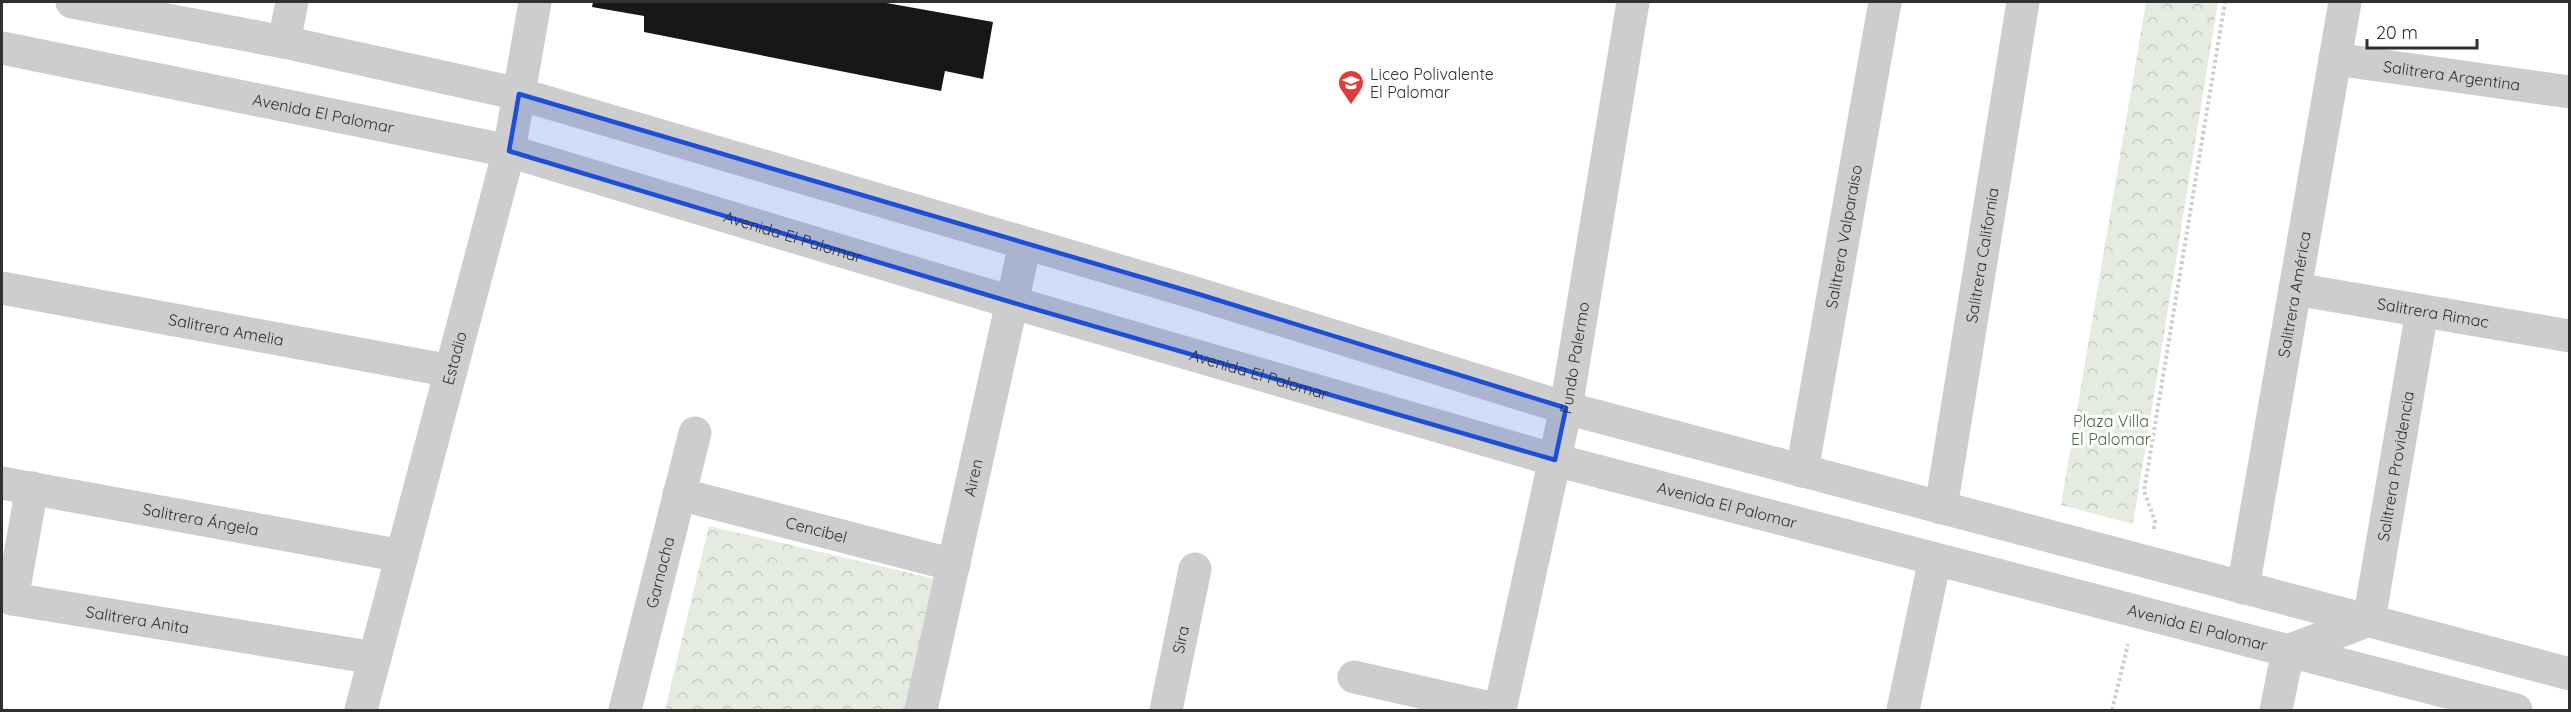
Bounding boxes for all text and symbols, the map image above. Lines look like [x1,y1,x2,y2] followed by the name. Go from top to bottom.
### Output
[2367,12,2476,50] scale bar
[2376,21,2418,44] text: 20 m
[2382,56,2522,95] street label: Salitrera Argentina
[1370,64,1494,102] place label: Liceo Polivalente El Palomar
[1336,68,1366,106] school or university icon: Liceo Polivalente El Palomar
[251,89,396,137] street label: Avenida El Palomar
[1821,163,1866,310] street label: Salitrera Valparaiso
[1961,186,2003,324] street label: Salitrera California
[721,206,865,267] street label: Avenida El Palomar
[2273,230,2315,359] street label: Salitrera América
[2376,293,2490,332] street label: Salitrera Rimac
[1555,300,1593,416] street label: Fundo Palermo
[167,309,286,350] street label: Salitrera Amelia
[438,329,471,387] street label: Estadio
[1187,344,1331,404] street label: Avenida El Palomar
[2373,389,2418,543] street label: Salitrera Providencia
[2071,411,2151,449] park label: Plaza Villa El Palomar
[959,457,987,498] street label: Airen
[1655,477,1799,533] street label: Avenida El Palomar
[141,499,261,540] street label: Salitrera Ángela
[784,512,849,547] street label: Cencibel
[641,534,678,610] street label: Garnacha
[2125,599,2270,655] street label: Avenida El Palomar
[84,601,191,638] street label: Salitrera Anita
[1168,624,1193,655] street label: Sira

